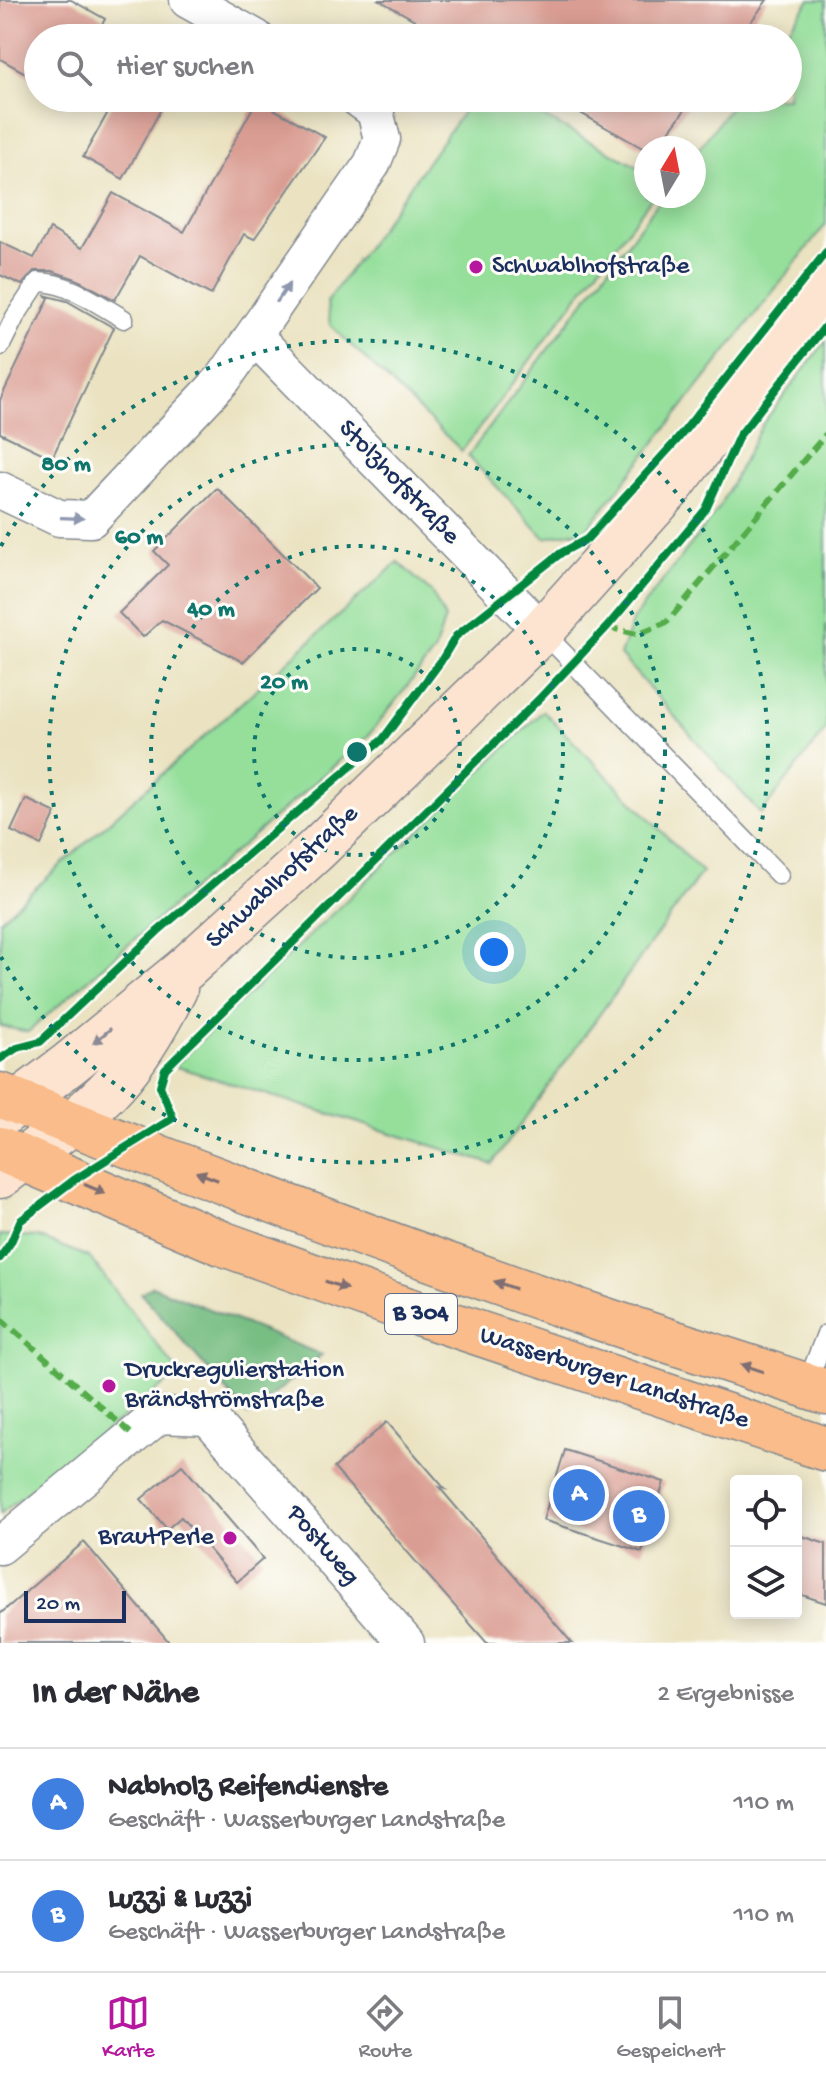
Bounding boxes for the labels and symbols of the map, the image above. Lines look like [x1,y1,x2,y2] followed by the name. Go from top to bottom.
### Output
[634,136,706,208] north arrow
[492,252,690,283] place label: Schwablhofstraße
[467,258,485,276] marker: Schwablhofstraße
[275,283,290,304] one-way arrow
[331,414,466,552] street label: Stolzhofstraße
[41,451,91,480] text: 80 m
[60,512,85,524] one-way arrow
[115,524,163,553] text: 60 m
[186,596,235,625] text: 40 m
[260,669,308,698] text: 20 m
[343,738,371,766] centre of rings
[200,799,366,957] street label: Schwablhofstraße
[474,932,514,972] your location
[92,1027,112,1044] one-way arrow
[195,1170,219,1183] one-way arrow
[83,1183,107,1196] one-way arrow
[493,1278,517,1291] one-way arrow
[325,1279,349,1291] one-way arrow
[385,1294,457,1334] road number: B 304
[475,1321,753,1437] street label: Wasserburger Landstraße
[123,1356,345,1417] place label: Druckregulierstation Brändströmstraße
[740,1361,764,1373] one-way arrow
[100,1377,118,1395] marker: Druckregulierstation Brändströmstraße
[553,1465,605,1525] pin: A
[613,1486,665,1546] pin: B
[278,1499,365,1593] street label: Postweg
[97,1523,215,1554] place label: BrautPerle
[221,1529,239,1547] marker: BrautPerle
[24,1587,126,1623] scale bar

